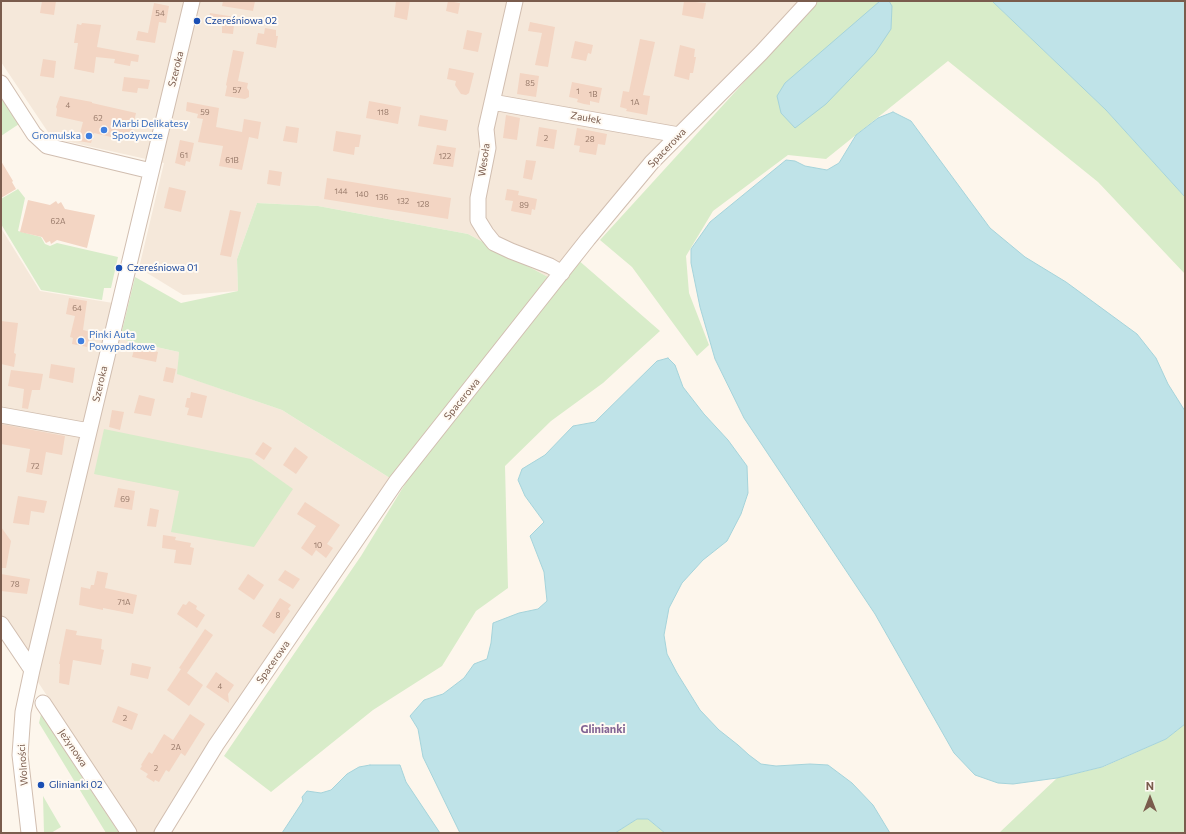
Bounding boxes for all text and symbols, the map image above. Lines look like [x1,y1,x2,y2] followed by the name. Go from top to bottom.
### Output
[155,8,165,18] house number: 54
[205,15,277,27] place label: Czereśniowa 02
[192,16,202,26] marker: Czereśniowa 02
[166,50,186,88] street label: Szeroka
[525,78,535,88] house number: 85
[233,85,241,95] house number: 57
[576,86,580,96] house number: 1
[589,89,597,99] house number: 1B
[631,97,639,107] house number: 1A
[66,100,70,110] house number: 4
[200,107,210,117] house number: 59
[377,107,389,117] house number: 118
[570,109,602,127] street label: Zaułek
[93,113,103,123] house number: 62
[112,118,188,142] place label: Marbi Delikatesy Spożywcze
[99,125,109,135] marker: Marbi Delikatesy Spożywcze
[645,126,689,170] street label: Spacerowa
[32,130,81,142] place label: Gromulska
[84,131,94,141] marker: Gromulska
[544,133,548,143] house number: 2
[585,134,595,144] house number: 28
[476,143,492,177] street label: Wesoła
[180,150,188,160] house number: 61
[439,151,451,161] house number: 122
[225,155,239,165] house number: 61B
[334,186,348,196] house number: 144
[355,189,369,199] house number: 140
[376,192,388,202] house number: 136
[397,196,409,206] house number: 132
[417,199,429,209] house number: 128
[519,200,529,210] house number: 89
[51,216,65,226] house number: 62A
[127,262,198,274] place label: Czereśniowa 01
[114,263,124,273] marker: Czereśniowa 01
[72,303,82,313] house number: 64
[89,329,155,352] place label: Pinki Auta Powypadkowe
[76,336,86,346] marker: Pinki Auta Powypadkowe
[90,365,110,403] street label: Szeroka
[442,376,482,422] street label: Spacerowa
[31,461,39,471] house number: 72
[120,494,130,504] house number: 69
[314,540,322,550] house number: 10
[10,579,20,589] house number: 78
[117,597,131,607] house number: 71A
[276,610,280,620] house number: 8
[254,638,292,686] street label: Spacerowa
[218,681,222,691] house number: 4
[123,713,127,723] house number: 2
[580,722,626,736] district label: Glinianki
[56,727,90,769] street label: Jeżynowa
[171,742,181,752] house number: 2A
[16,744,30,786] street label: Wolności
[154,763,158,773] house number: 2
[1130,778,1170,818] north arrow
[49,779,103,791] place label: Glinianki 02
[1146,779,1154,792] text: N
[36,780,46,790] marker: Glinianki 02

